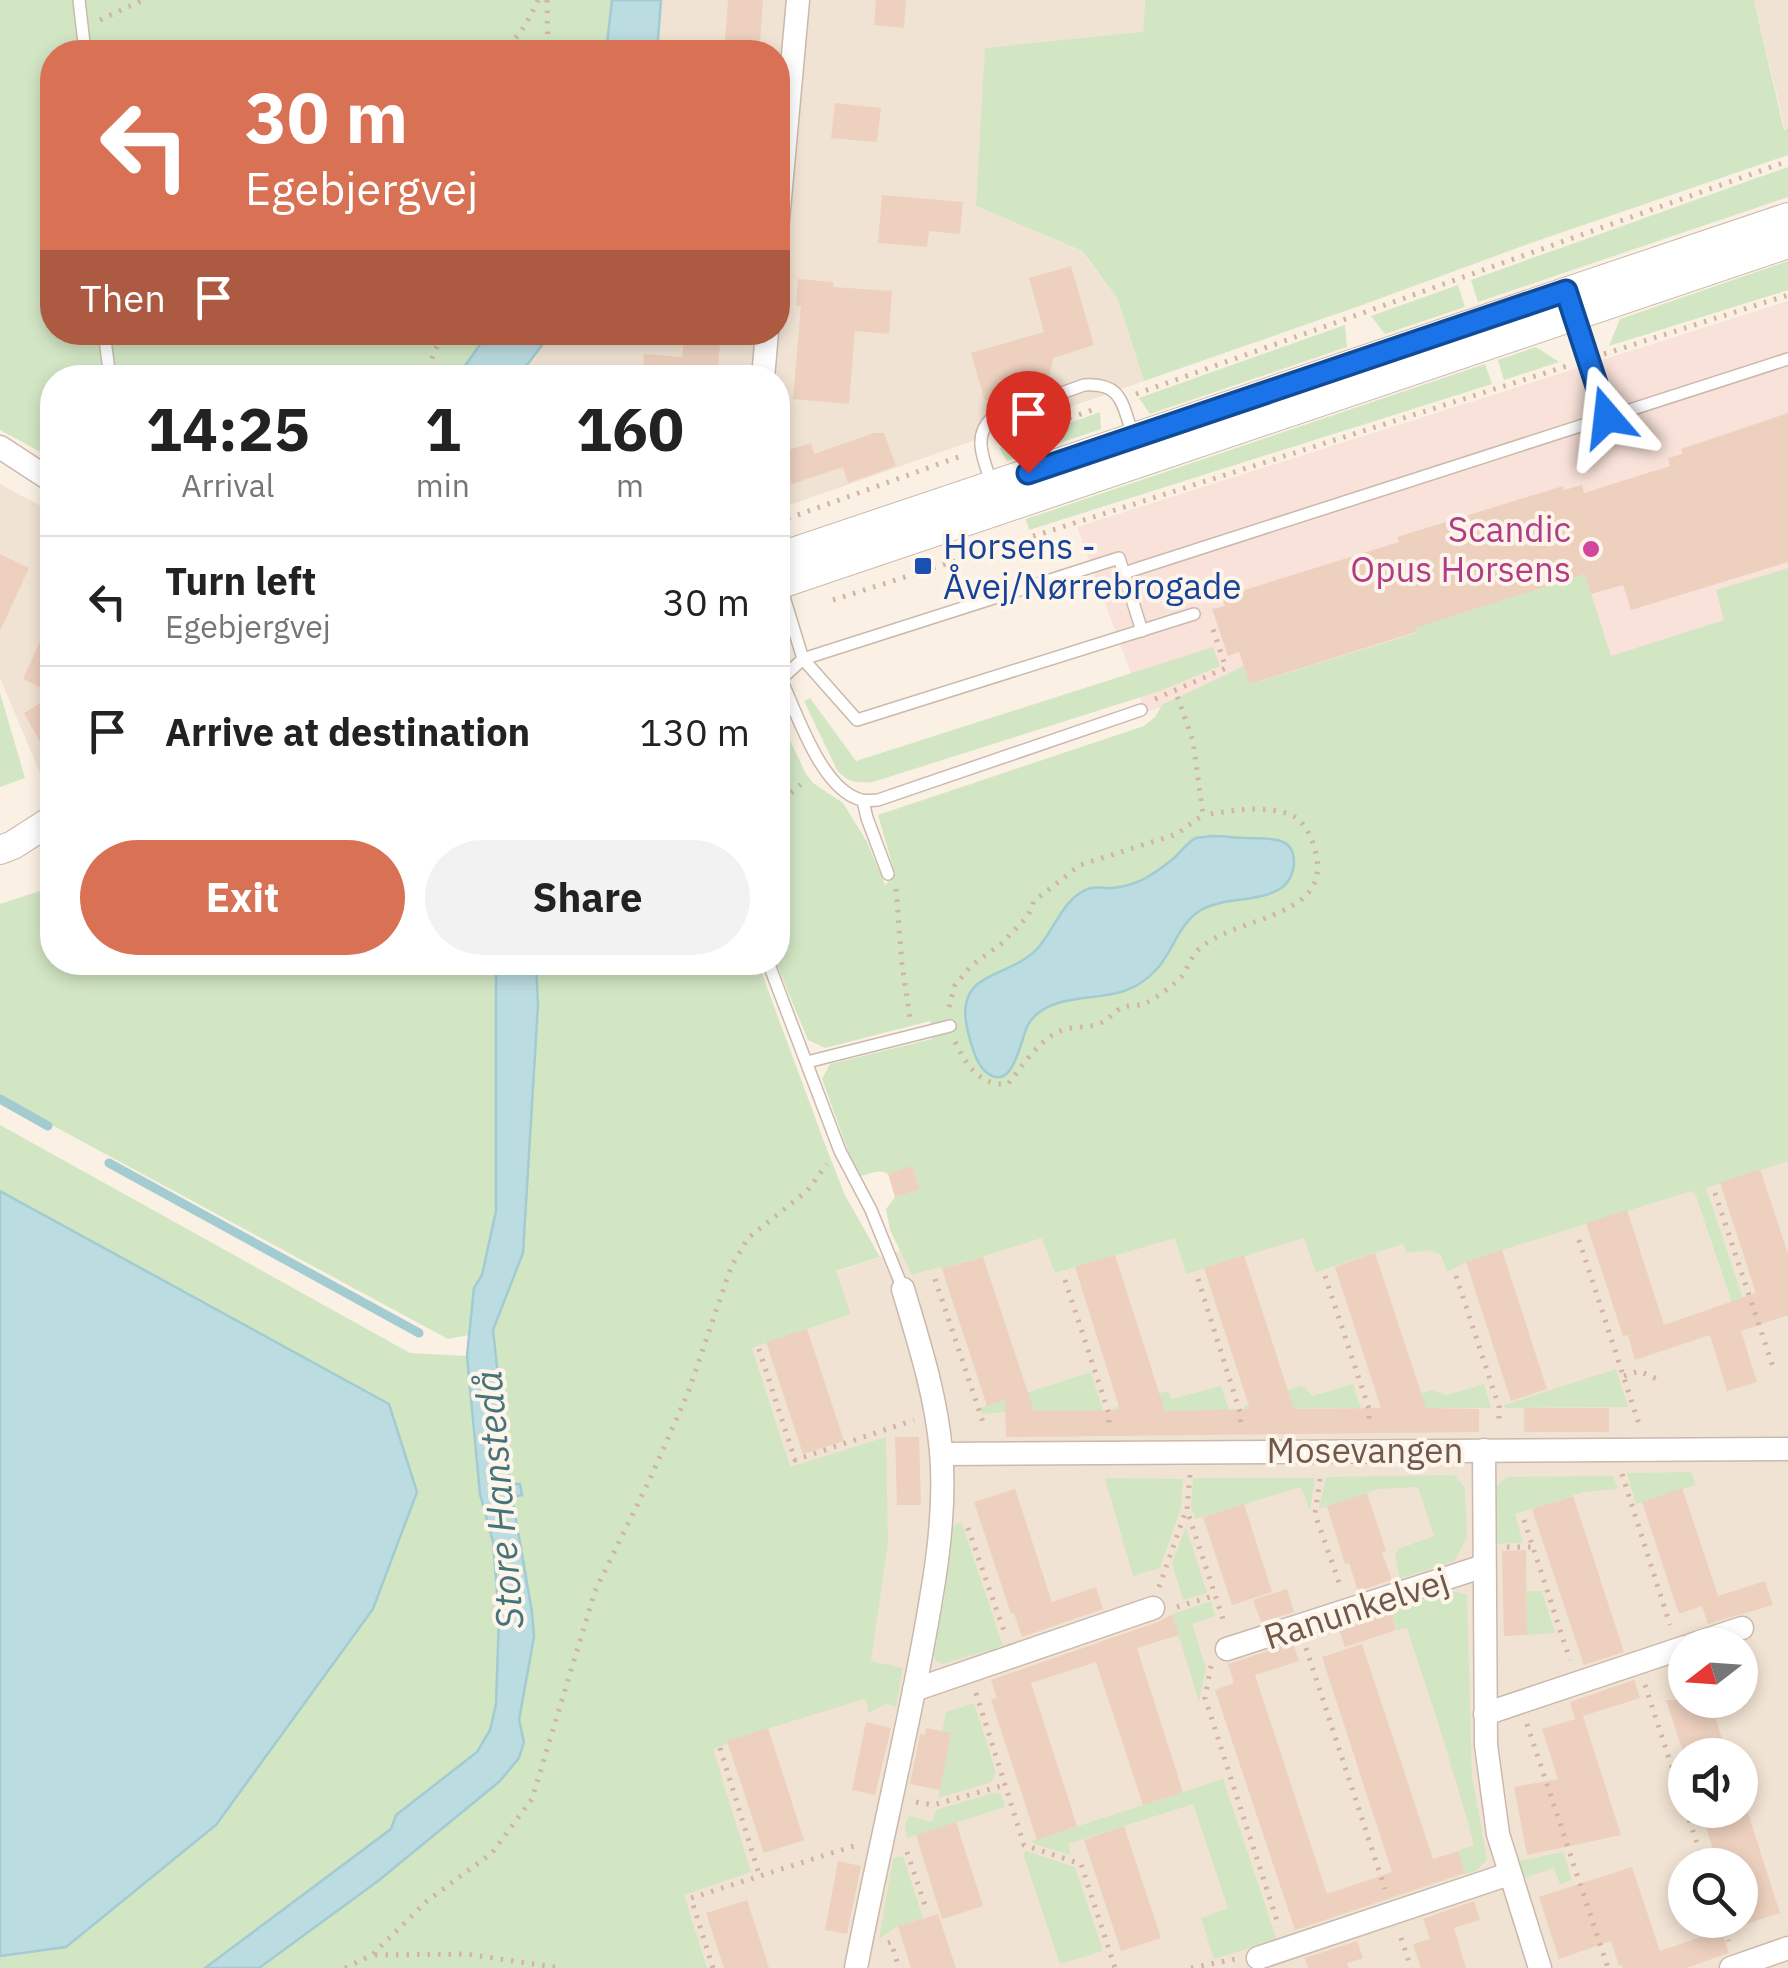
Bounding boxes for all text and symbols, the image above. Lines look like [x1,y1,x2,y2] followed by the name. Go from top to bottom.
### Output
[245,71,408,162] text: 30 m
[80,80,210,210] icon: left
[245,159,478,217] text: Egebjergvej
[186,270,241,325] icon: arrive
[80,273,166,322] text: Then
[1555,365,1659,469] position arrow
[986,371,1071,474] pin
[1001,386,1056,441] icon: arrive
[146,389,310,468] text: 14:25
[425,389,461,468] text: 1
[576,389,684,468] text: 160
[181,464,275,506] text: Arrival
[416,464,470,506] text: min
[616,464,644,506] text: m
[1350,506,1571,592] place label: Scandic Opus Horsens
[943,523,1242,609] place label: Horsens - Åvej/Nørrebrogade
[1580,538,1602,560] marker: Scandic Opus Horsens
[912,555,934,577] marker: Horsens - Åvej/Nørrebrogade
[165,556,316,605] text: Turn left
[80,574,135,629] icon: left
[662,577,750,626] text: 30 m
[165,605,331,647] text: Egebjergvej
[80,704,135,759] icon: arrive
[165,707,530,756] text: Arrive at destination
[639,707,750,756] text: 130 m
[80,840,405,955] button: Exit
[425,840,750,955] button: Share
[462,1369,534,1631] water label: Store Hanstedå
[1267,1427,1463,1473] street label: Mosevangen
[1258,1557,1454,1659] street label: Ranunkelvej
[1668,1628,1758,1718] north arrow
[1668,1628,1758,1938] map controls
[1668,1738,1758,1828] button: sound
[1668,1848,1758,1938] button: search

